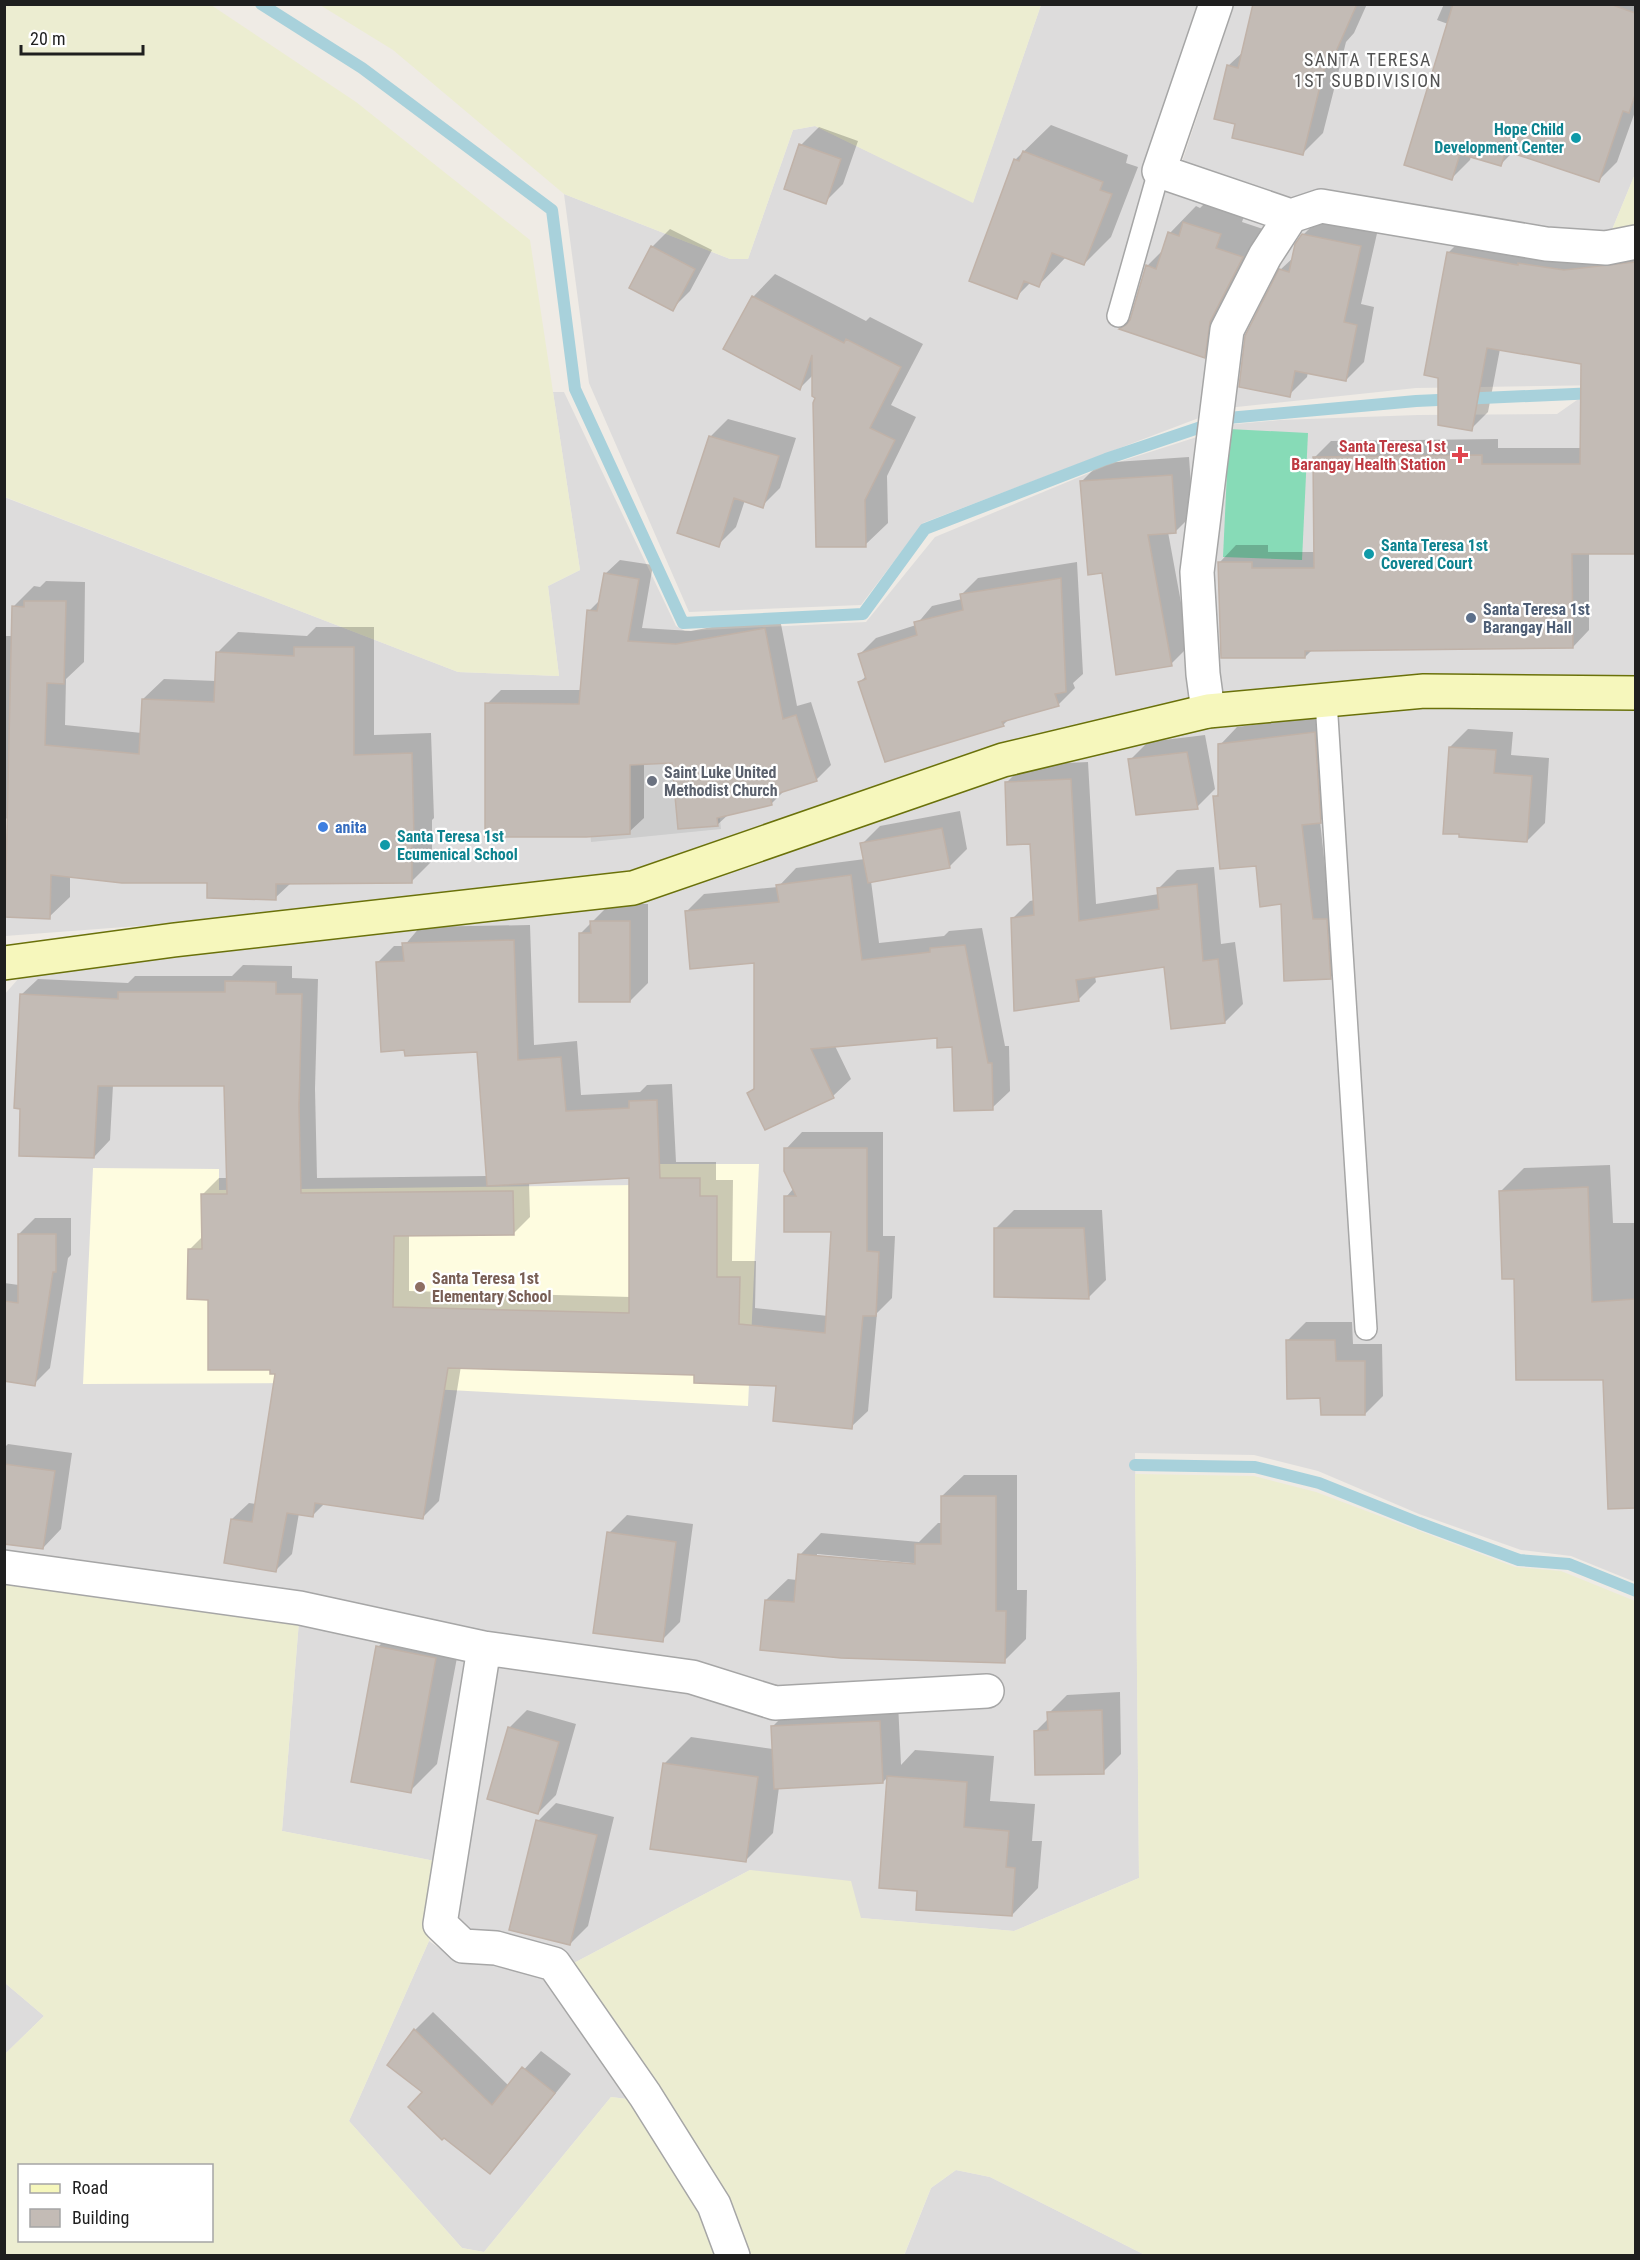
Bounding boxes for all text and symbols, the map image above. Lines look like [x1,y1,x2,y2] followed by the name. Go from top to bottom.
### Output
[21,18,142,56] scale bar
[30,28,65,49] text: 20 m
[1294,49,1442,91] district label: SANTA TERESA 1ST SUBDIVISION
[1434,120,1564,157] place label: Hope Child Development Center
[1569,131,1583,145] marker: Hope Child Development Center
[1291,437,1446,474] place label: Santa Teresa 1st Barangay Health Station
[1451,446,1469,464] marker: Santa Teresa 1st Barangay Health Station
[1381,536,1488,573] place label: Santa Teresa 1st Covered Court
[1362,547,1376,561] marker: Santa Teresa 1st Covered Court
[1483,600,1590,637] place label: Santa Teresa 1st Barangay Hall
[1464,611,1478,625] marker: Santa Teresa 1st Barangay Hall
[664,763,778,800] place label: Saint Luke United Methodist Church
[645,774,659,788] marker: Saint Luke United Methodist Church
[335,818,367,837] place label: anita
[316,820,330,834] marker: anita
[397,827,518,864] place label: Santa Teresa 1st Ecumenical School
[378,838,392,852] marker: Santa Teresa 1st Ecumenical School
[432,1269,551,1306] place label: Santa Teresa 1st Elementary School
[413,1280,427,1294] marker: Santa Teresa 1st Elementary School
[18,2164,213,2242] legend
[72,2177,108,2198] text: Road
[72,2207,129,2228] text: Building

